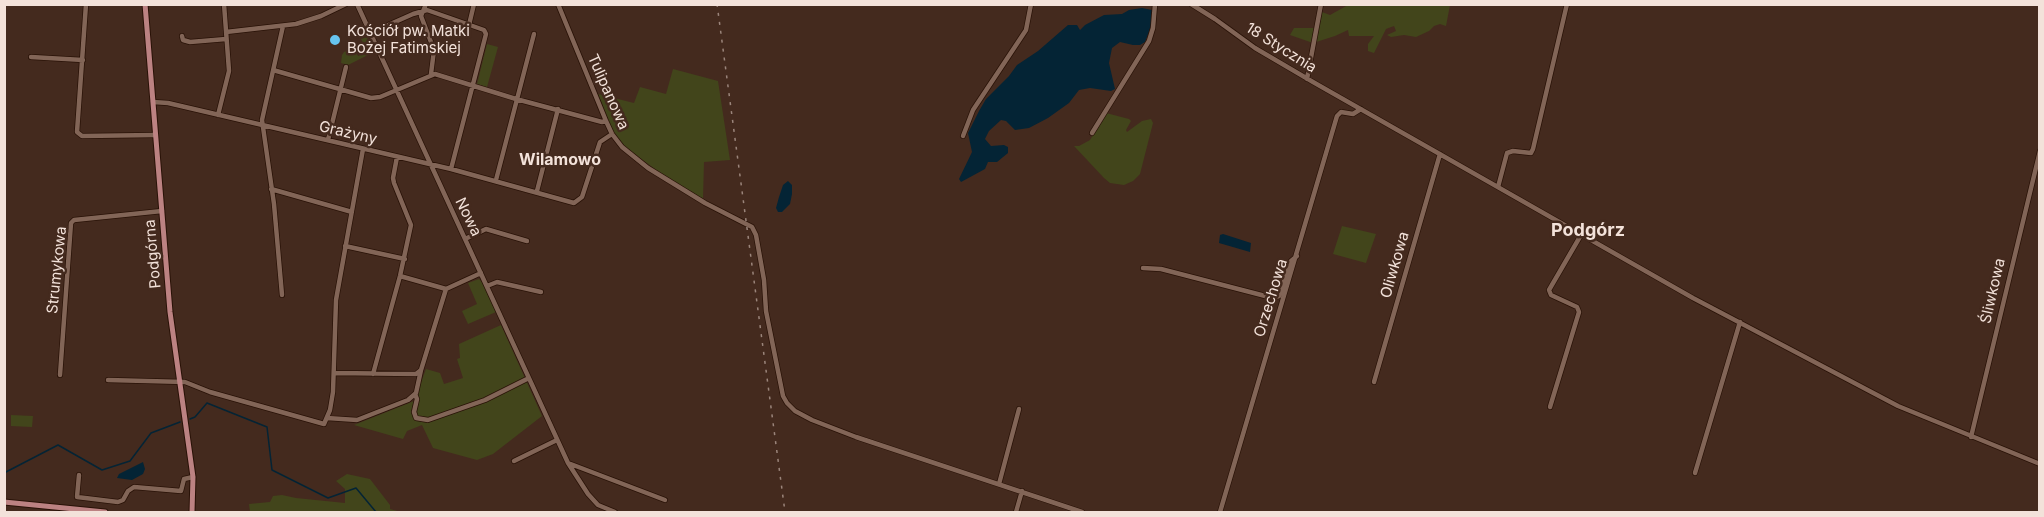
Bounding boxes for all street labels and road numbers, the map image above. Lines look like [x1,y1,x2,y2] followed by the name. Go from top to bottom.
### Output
[1242,19,1320,77] street label: 18 Stycznia
[583,51,633,133] street label: Tulipanowa
[317,118,379,148] street label: Grażyny
[451,195,485,239] street label: Nowa
[141,219,165,289] street label: Podgórna
[43,225,71,315] street label: Strumykowa
[1377,230,1413,300] street label: Oliwkowa
[1251,257,1291,339] street label: Orzechowa
[1977,257,2009,325] street label: Śliwkowa

